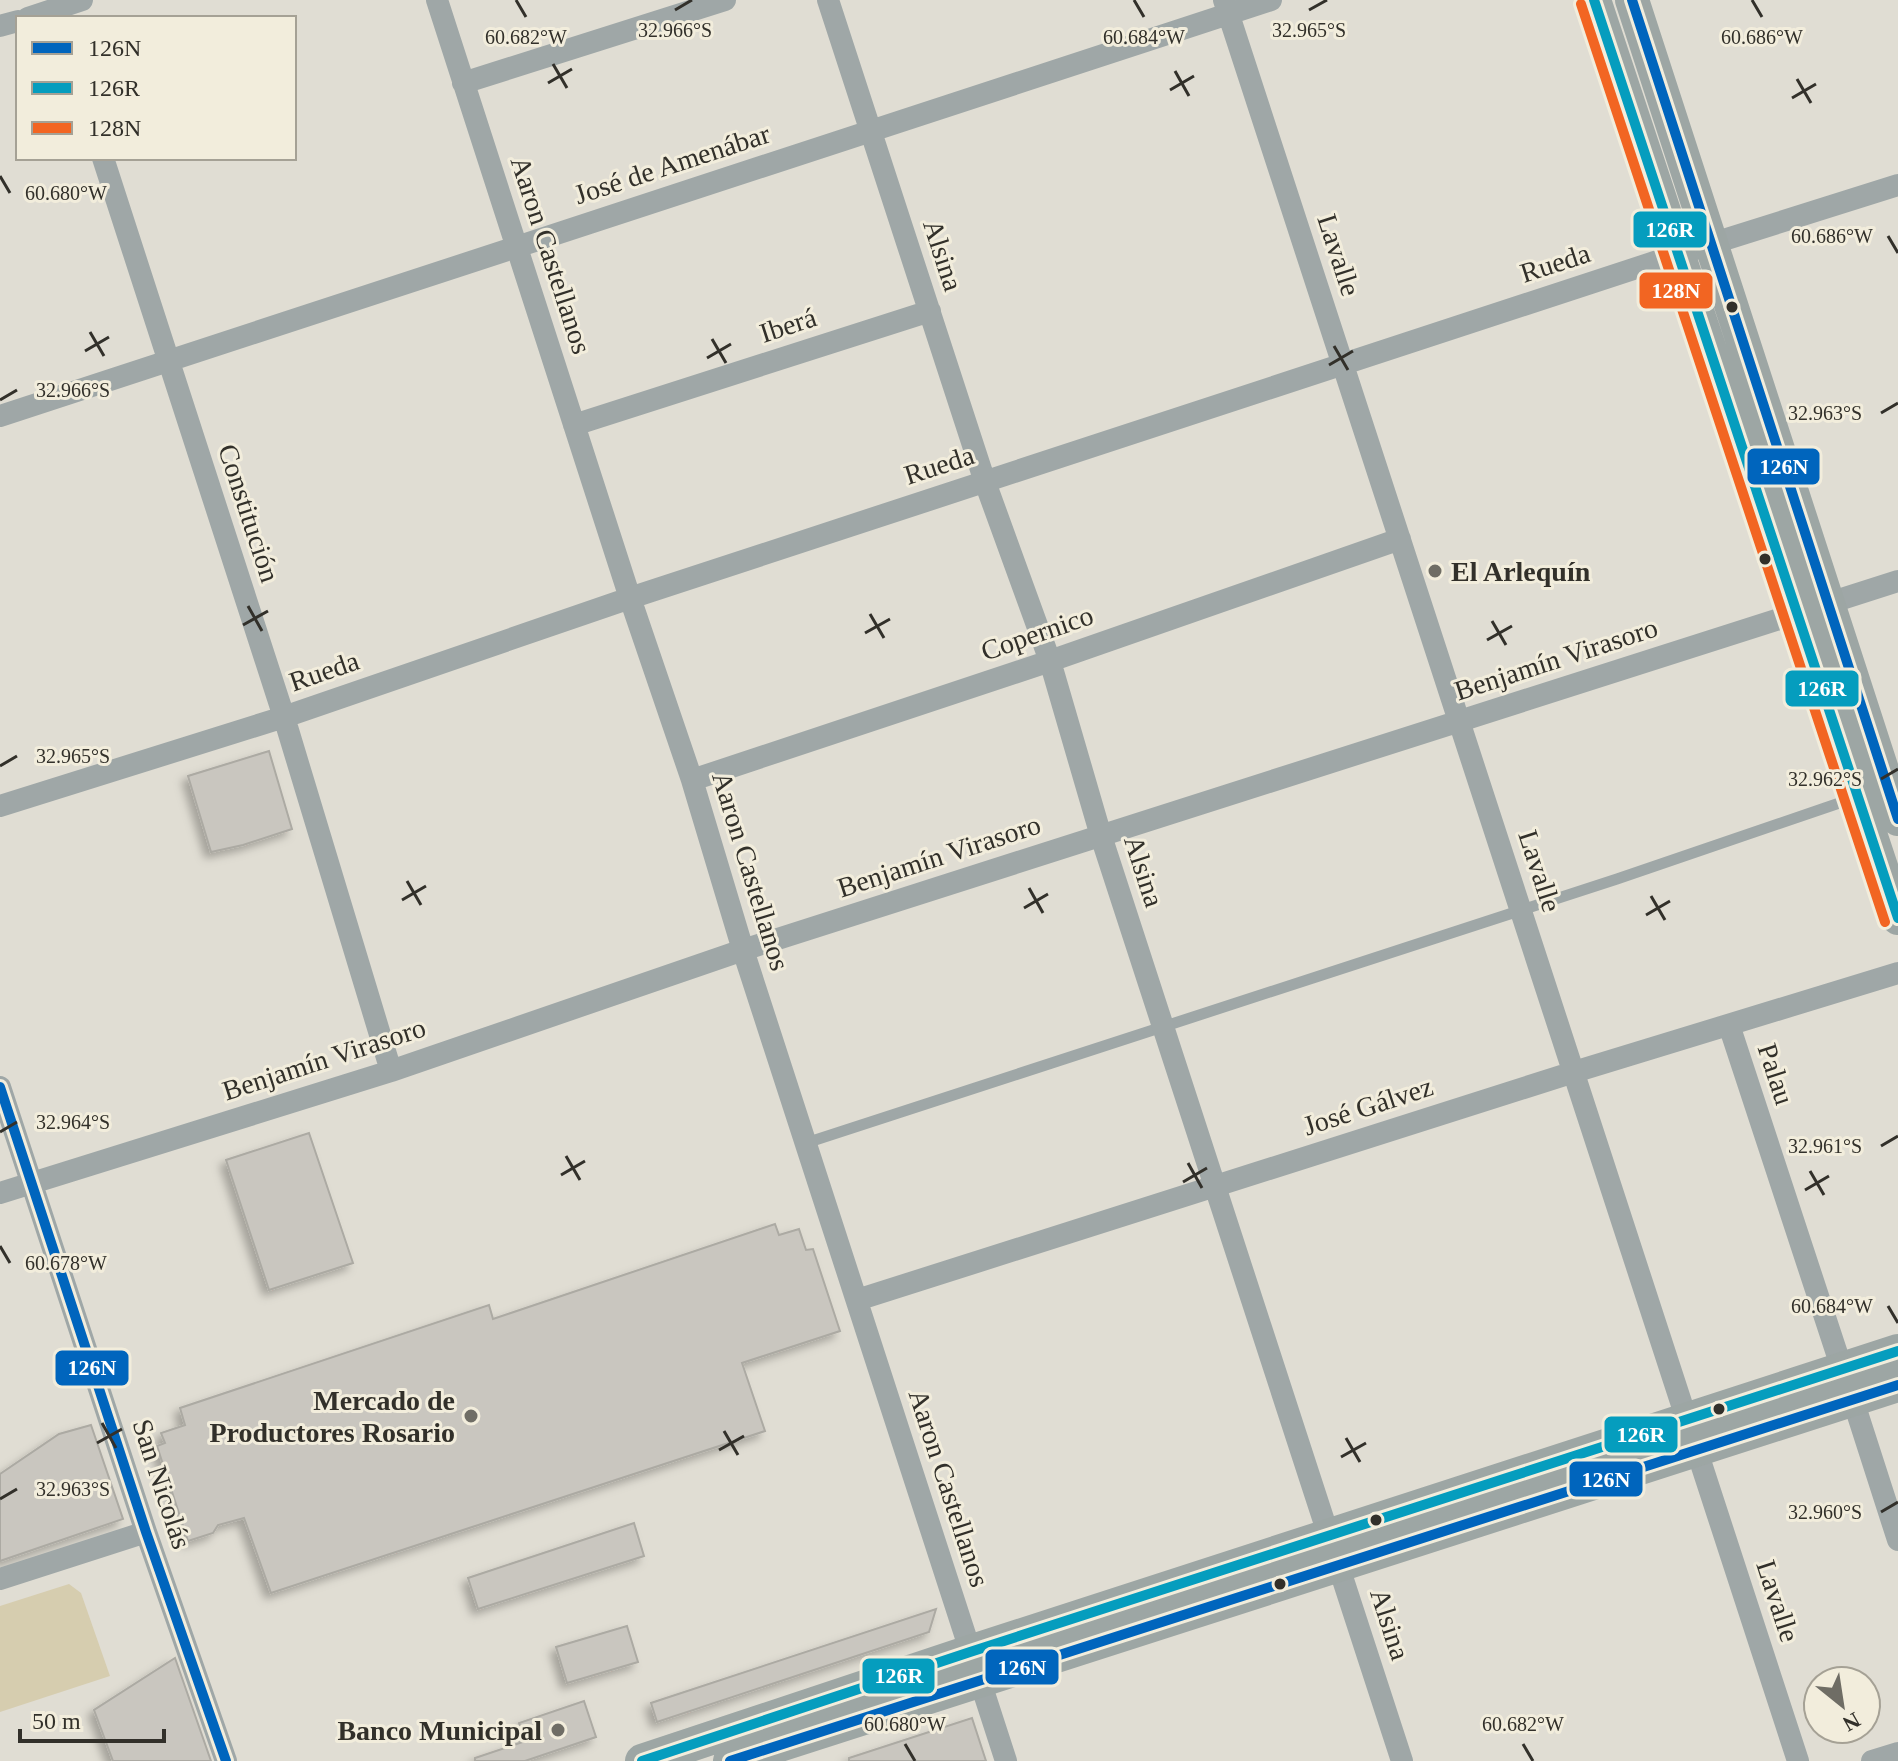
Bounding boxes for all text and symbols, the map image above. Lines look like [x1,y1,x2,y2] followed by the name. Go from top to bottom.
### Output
[16,16,296,160] legend
[638,19,712,41] text: 32.966°S
[1272,19,1346,41] text: 32.965°S
[485,26,567,48] text: 60.682°W
[1103,26,1185,48] text: 60.684°W
[1721,26,1803,48] text: 60.686°W
[88,35,141,61] text: 126N
[88,75,140,101] text: 126R
[88,115,141,141] text: 128N
[570,118,774,210] street label: José de Amenábar
[504,152,598,358] street label: Aaron Castellanos
[25,182,107,204] text: 60.680°W
[1311,210,1367,300] street label: Lavalle
[1632,210,1708,249] line badge: 126R
[917,215,969,295] street label: Alsina
[1646,217,1696,242] text: 126R
[1791,225,1873,247] text: 60.686°W
[1516,237,1594,289] street label: Rueda
[1638,271,1714,310] line badge: 128N
[1652,278,1701,303] text: 128N
[1724,299,1740,315] unlabelled marker
[756,301,821,349] street label: Iberá
[36,379,110,401] text: 32.966°S
[1788,402,1862,424] text: 32.963°S
[900,439,978,491] street label: Rueda
[212,440,286,586] street label: Constitución
[1746,447,1821,486] line badge: 126N
[1760,454,1809,479] text: 126N
[1757,551,1773,567] unlabelled marker
[1451,556,1591,587] place label: El Arlequín
[1426,562,1444,580] marker: El Arlequín
[977,599,1097,667] street label: Copernico
[1451,612,1661,706] street label: Benjamín Virasoro
[285,645,363,697] street label: Rueda
[1784,669,1860,708] line badge: 126R
[1798,676,1848,701] text: 126R
[36,745,110,767] text: 32.965°S
[706,768,796,974] street label: Aaron Castellanos
[1788,768,1862,790] text: 32.962°S
[834,809,1044,903] street label: Benjamín Virasoro
[1512,826,1568,916] street label: Lavalle
[1118,831,1170,911] street label: Alsina
[219,1012,429,1106] street label: Benjamín Virasoro
[1752,1040,1800,1108] street label: Palau
[1299,1070,1437,1142] street label: José Gálvez
[36,1111,110,1133] text: 32.964°S
[1788,1135,1862,1157] text: 32.961°S
[25,1252,107,1274] text: 60.678°W
[1791,1295,1873,1317] text: 60.684°W
[54,1349,130,1387] line badge: 126N
[68,1355,117,1380] text: 126N
[210,1385,455,1448] place label: Mercado de Productores Rosario
[902,1385,996,1591] street label: Aaron Castellanos
[1711,1401,1727,1417] unlabelled marker
[462,1407,480,1425] marker: Mercado de Productores Rosario
[126,1415,198,1553] street label: San Nicolás
[1603,1415,1679,1454] line badge: 126R
[1617,1422,1667,1447] text: 126R
[1568,1460,1644,1498] line badge: 126N
[1582,1467,1631,1492] text: 126N
[36,1478,110,1500] text: 32.963°S
[1788,1501,1862,1523] text: 32.960°S
[1368,1512,1384,1528] unlabelled marker
[1750,1556,1806,1646] street label: Lavalle
[1272,1576,1288,1592] unlabelled marker
[1364,1584,1416,1664] street label: Alsina
[984,1648,1060,1686] line badge: 126N
[998,1655,1047,1680] text: 126N
[861,1657,936,1695] line badge: 126R
[875,1663,925,1688] text: 126R
[1802,1665,1882,1745] north arrow
[20,1693,164,1743] scale bar
[1839,1707,1865,1737] text: N
[32,1708,81,1734] text: 50 m
[864,1713,946,1735] text: 60.680°W
[1482,1713,1564,1735] text: 60.682°W
[337,1715,542,1746] place label: Banco Municipal
[549,1721,567,1739] marker: Banco Municipal

